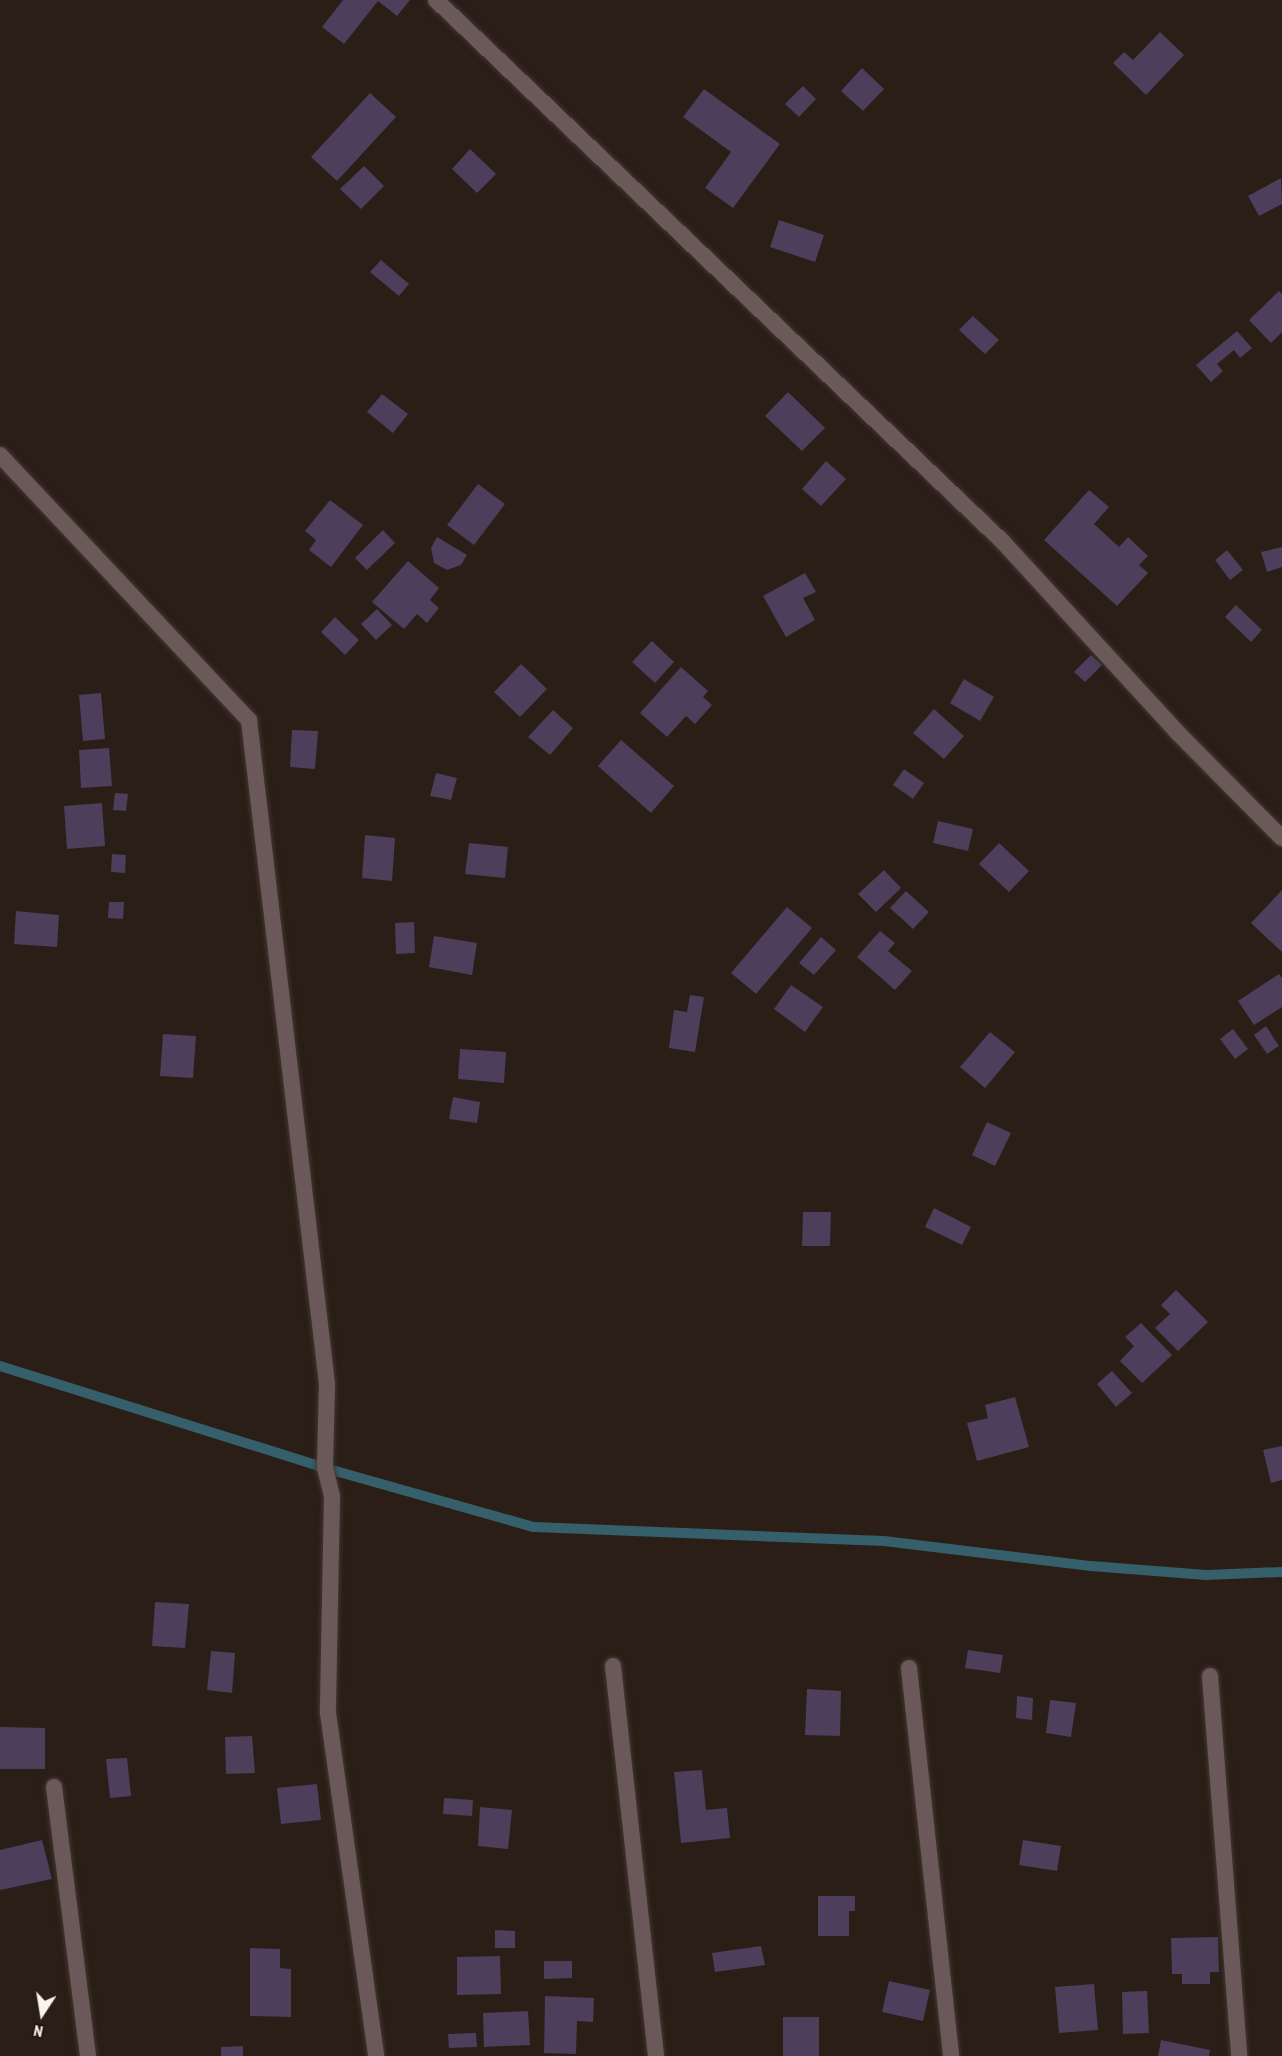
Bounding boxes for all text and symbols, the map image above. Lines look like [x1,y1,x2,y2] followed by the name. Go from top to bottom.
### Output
[12,1984,72,2044] north arrow
[32,2021,45,2042] text: N

